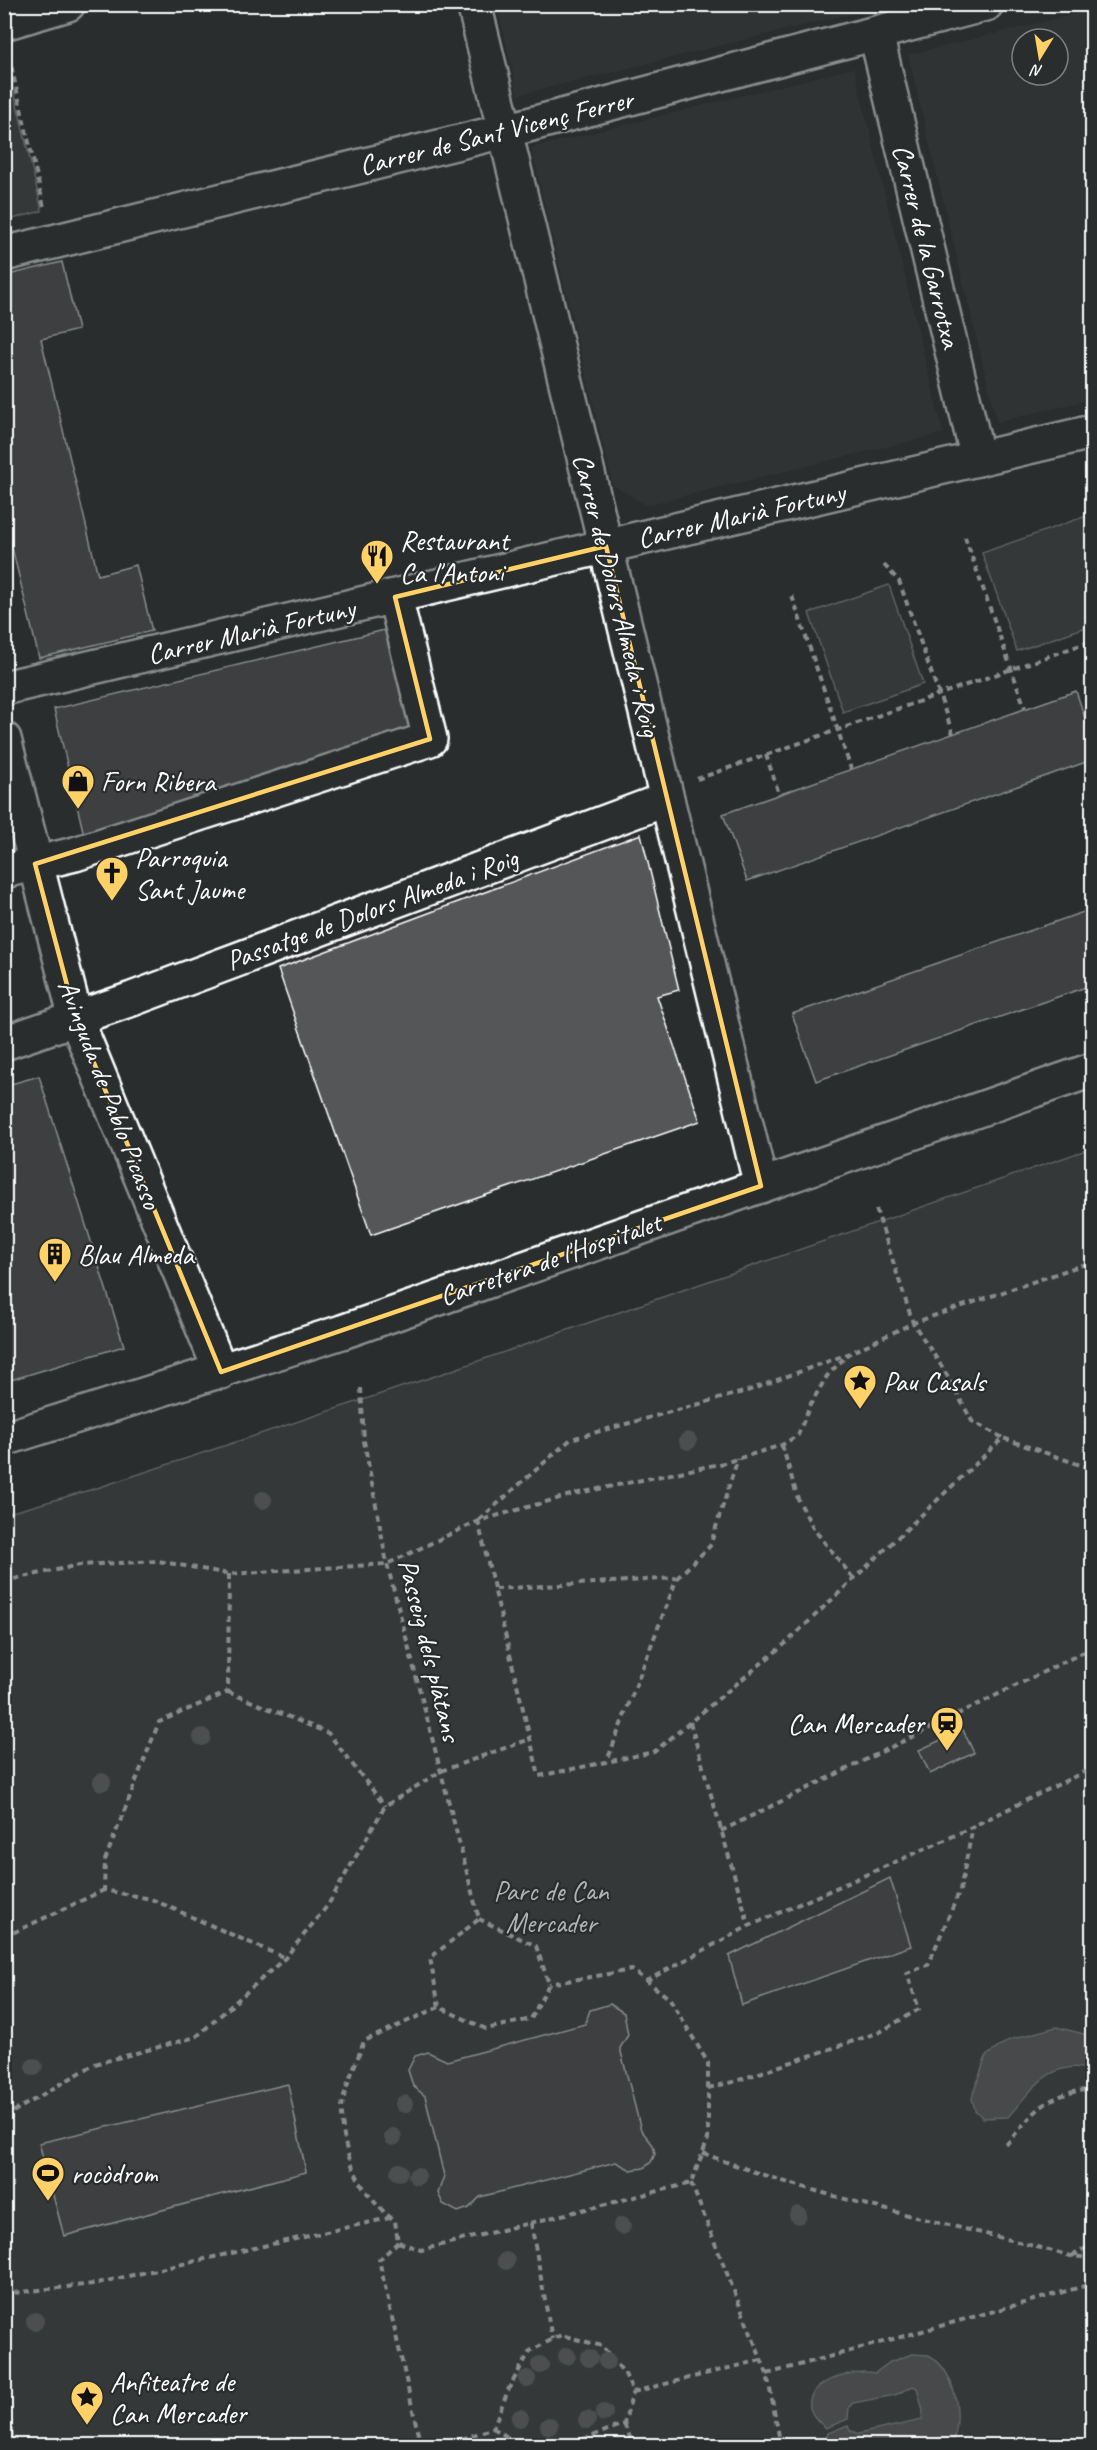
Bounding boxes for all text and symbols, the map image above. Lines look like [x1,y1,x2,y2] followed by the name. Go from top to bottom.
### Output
[1010,27,1070,87] north arrow
[1028,59,1044,82] text: N
[356,81,638,183] street label: Carrer de Sant Vicenç Ferrer
[885,141,970,353] street label: Carrer de la Garrotxa
[565,450,669,741] street label: Carrer de Dolors Almeda i Roig
[634,474,850,556] street label: Carrer Marià Fortuny
[400,523,511,590] place label: Restaurant Ca l'Antoni
[359,538,395,585] restaurant icon: Restaurant Ca l'Antoni
[144,590,360,672] street label: Carrer Marià Fortuny
[60,763,96,810] shop icon: Forn Ribera
[101,764,217,799] place label: Forn Ribera
[135,840,246,907] place label: Parroquia Sant Jaume
[221,840,524,978] street label: Passatge de Dolors Almeda i Roig
[94,855,130,902] church icon: Parroquia Sant Jaume
[50,974,171,1215] street label: Avinguda de Pablo Picasso
[435,1204,668,1313] street label: Carretera de l'Hospitalet
[37,1236,73,1283] building icon: Blau Almeda
[78,1237,196,1272] place label: Blau Almeda
[842,1363,878,1410] place icon: Pau Casals
[883,1364,988,1399] place label: Pau Casals
[390,1555,470,1747] street label: Passeig dels plàtans
[929,1705,965,1752] station icon: Can Mercader
[788,1706,926,1741] place label: Can Mercader
[494,1873,610,1940] park label: Parc de Can Mercader
[30,2155,66,2202] sports icon: rocòdrom
[71,2156,159,2191] place label: rocòdrom
[110,2364,248,2431] place label: Anfiteatre de Can Mercader
[69,2379,105,2426] place icon: Anfiteatre de Can Mercader

